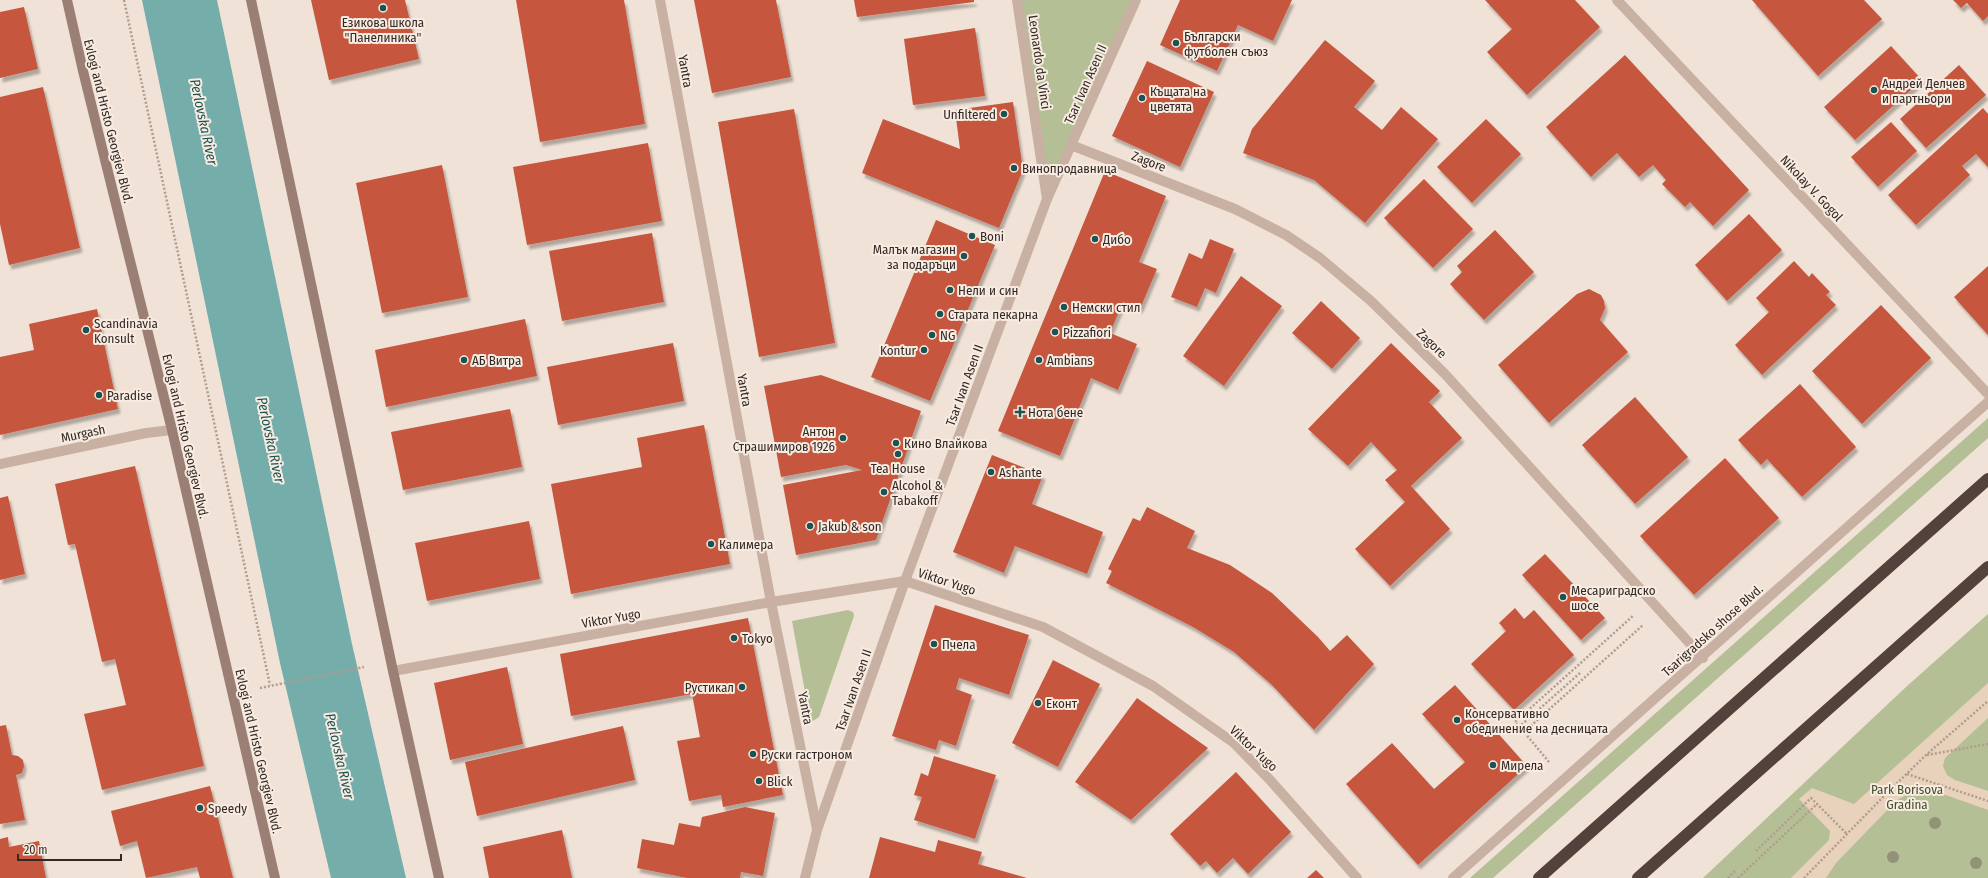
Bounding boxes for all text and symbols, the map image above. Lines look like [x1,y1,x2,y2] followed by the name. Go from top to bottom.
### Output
[378,3,388,13] marker: Езикова школа "Панелиника"
[1025,14,1054,110] street label: Leonardo da Vinci
[342,15,424,45] place label: Езикова школа "Панелиника"
[1184,29,1268,59] place label: Български футболен съюз
[81,38,136,205] street label: Evlogi and Hristo Georgiev Blvd.
[1171,38,1181,48] marker: Български футболен съюз
[1061,42,1110,126] street label: Tsar Ivan Asen II
[675,53,696,89] street label: Yantra
[1882,76,1965,106] place label: Андрей Делчев и партньори
[186,78,221,168] water label: Perlovska River
[1150,84,1206,114] place label: Къщата на цветята
[1869,85,1879,95] marker: Андрей Делчев и партньори
[1137,93,1147,103] marker: Къщата на цветята
[943,107,996,122] place label: Unfiltered
[999,109,1009,119] marker: Unfiltered
[1130,148,1168,175] street label: Zagore
[1777,152,1846,225] street label: Nikolay V. Gogol
[1022,161,1117,176] place label: Винопродавница
[1009,163,1019,173] marker: Винопродавница
[980,229,1004,244] place label: Boni
[967,231,977,241] marker: Boni
[1102,232,1131,247] place label: Дибо
[1090,234,1100,244] marker: Дибо
[873,242,956,272] place label: Малък магазин за подаръци
[959,251,969,261] marker: Малък магазин за подаръци
[958,283,1018,298] place label: Нели и син
[945,285,955,295] marker: Нели и син
[1072,300,1140,315] place label: Немски стил
[1059,302,1069,312] marker: Немски стил
[948,307,1038,322] place label: Старата пекарна
[935,309,945,319] marker: Старата пекарна
[94,316,158,346] place label: Scandinavia Konsult
[81,325,91,335] marker: Scandinavia Konsult
[1063,325,1111,340] place label: Pizzafiori
[1414,326,1450,361] street label: Zagore
[1050,327,1060,337] marker: Pizzafiori
[940,328,955,343] place label: NG
[927,330,937,340] marker: NG
[943,342,986,428] street label: Tsar Ivan Asen II
[880,343,916,358] place label: Kontur
[919,345,929,355] marker: Kontur
[159,352,212,520] street label: Evlogi and Hristo Georgiev Blvd.
[472,353,521,368] place label: АБ Витра
[1047,353,1093,368] place label: Ambians
[459,355,469,365] marker: АБ Витра
[1034,355,1044,365] marker: Ambians
[734,372,755,408] street label: Yantra
[107,388,152,403] place label: Paradise
[94,390,104,400] marker: Paradise
[253,396,288,486] water label: Perlovska River
[1028,405,1083,420] place label: Нота бене
[1015,407,1025,417] marker: Нота бене
[60,421,107,445] street label: Murgash
[733,424,835,454] place label: Антон Страшимиров 1926
[838,433,848,443] marker: Антон Страшимиров 1926
[904,436,988,451] place label: Кино Влайкова
[891,438,901,448] marker: Кино Влайкова
[893,449,903,459] marker: Tea House
[871,461,925,476] place label: Tea House
[999,465,1042,480] place label: Ashante
[986,467,996,477] marker: Ashante
[892,478,944,508] place label: Alcohol & Tabakoff
[879,487,889,497] marker: Alcohol & Tabakoff
[818,519,882,534] place label: Jakub & son
[805,521,815,531] marker: Jakub & son
[719,537,773,552] place label: Калимера
[706,539,716,549] marker: Калимера
[916,565,978,598] street label: Viktor Yugo
[1659,581,1766,679] street label: Tsarigradsko shose Blvd.
[1571,583,1656,613] place label: Месариградско шосе
[1558,592,1568,602] marker: Месариградско шосе
[580,606,642,631] street label: Viktor Yugo
[742,631,773,646] place label: Tokyo
[729,633,739,643] marker: Tokyo
[942,637,976,652] place label: Пчела
[929,639,939,649] marker: Пчела
[832,647,874,733] street label: Tsar Ivan Asen II
[232,667,285,835] street label: Evlogi and Hristo Georgiev Blvd.
[685,680,734,695] place label: Рустикал
[737,682,747,692] marker: Рустикал
[795,690,816,726] street label: Yantra
[1046,696,1078,711] place label: Еконт
[1033,698,1043,708] marker: Еконт
[1465,706,1608,736] place label: Консервативно обединение на десницата
[321,712,358,802] water label: Perlovska River
[1452,715,1462,725] marker: Консервативно обединение на десницата
[1227,722,1281,774] street label: Viktor Yugo
[761,747,852,762] place label: Руски гастроном
[748,749,758,759] marker: Руски гастроном
[1501,758,1543,773] place label: Мирела
[1488,760,1498,770] marker: Мирела
[767,774,793,789] place label: Blick
[754,776,764,786] marker: Blick
[1871,782,1943,812] park label: Park Borisova Gradina
[208,801,247,816] place label: Speedy
[195,803,205,813] marker: Speedy
[18,836,121,862] scale bar
[24,843,48,857] text: 20 m

